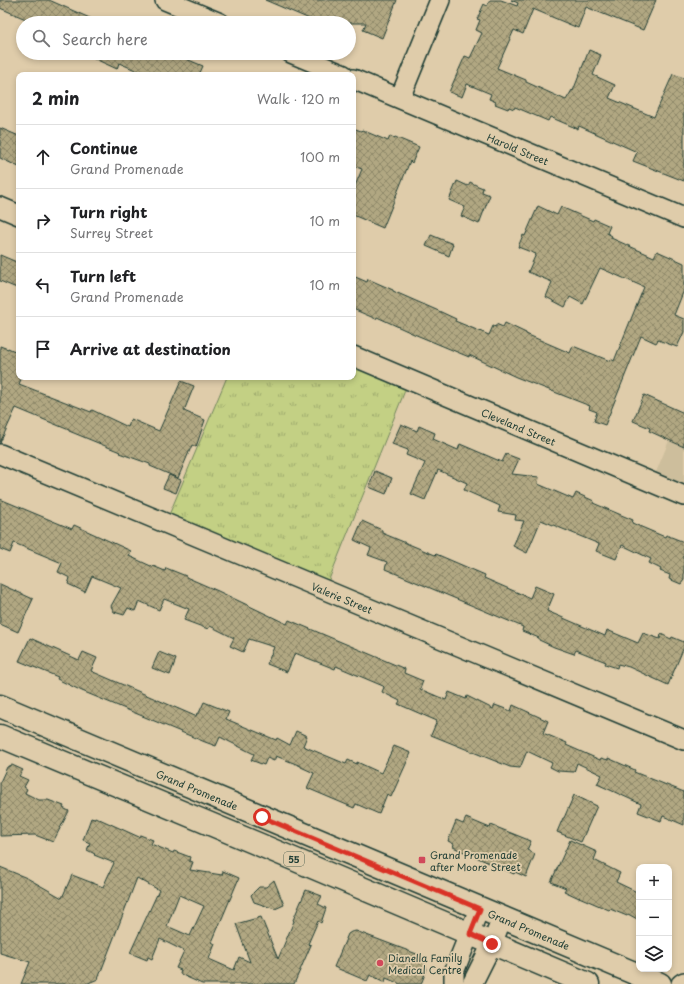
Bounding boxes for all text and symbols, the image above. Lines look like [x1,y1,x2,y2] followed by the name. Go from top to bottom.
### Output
[16,16,356,60] search box
[30,27,52,49] icon: search
[62,27,148,50] text: Search here
[32,85,79,111] text: 2 min
[257,89,340,108] text: Walk · 120 m
[485,129,551,168] street label: Harold Street
[70,136,138,159] text: Continue
[32,146,54,168] icon: ahead
[300,147,340,166] text: 100 m
[70,159,184,178] text: Grand Promenade
[70,200,147,223] text: Turn right
[32,210,54,232] icon: right
[310,211,340,230] text: 10 m
[70,223,153,242] text: Surrey Street
[70,264,136,287] text: Turn left
[32,274,54,296] icon: left
[310,275,340,294] text: 10 m
[70,287,184,306] text: Grand Promenade
[70,337,231,360] text: Arrive at destination
[32,338,54,360] icon: arrive
[479,404,558,449] street label: Cleveland Street
[310,578,375,617] street label: Valerie Street
[154,765,240,813] street label: Grand Promenade
[253,808,271,826] route start
[430,847,520,874] place label: Grand Promenade after Moore Street
[284,852,304,866] road number: 55
[417,855,427,865] marker: Grand Promenade after Moore Street
[636,864,672,972] map controls
[636,864,672,900] button: +
[636,900,672,936] button: −
[486,905,572,953] street label: Grand Promenade
[483,935,501,953] route end
[636,936,672,972] button: layers
[388,950,463,977] place label: Dianella Family Medical Centre
[375,958,385,968] marker: Dianella Family Medical Centre

